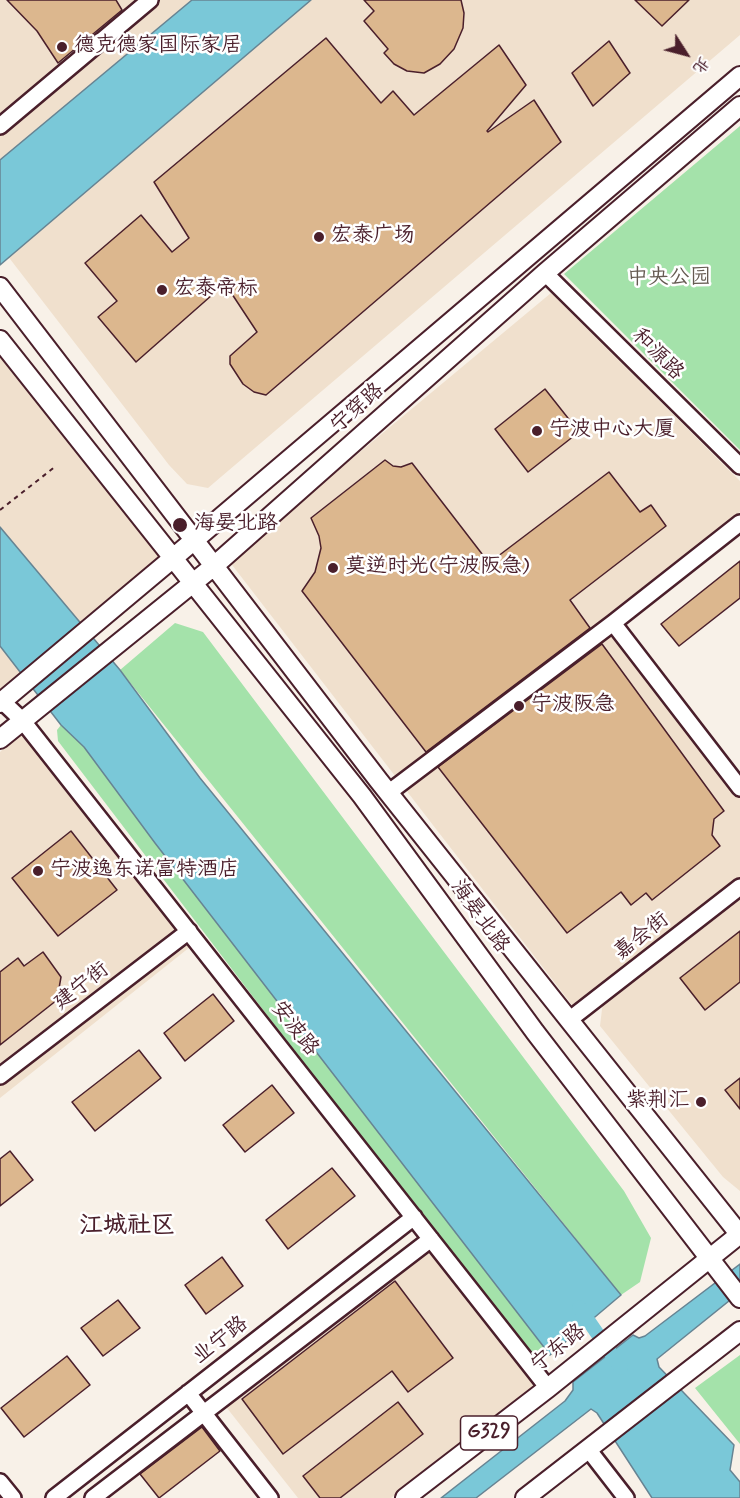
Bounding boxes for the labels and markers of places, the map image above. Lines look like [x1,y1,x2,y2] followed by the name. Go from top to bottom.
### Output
[74,34,242,60] place label: 德克德家国际家居
[55,40,69,54] marker: 德克德家国际家居
[331,224,415,250] place label: 宏泰广场
[312,230,326,244] marker: 宏泰广场
[174,277,258,303] place label: 宏泰帝标
[155,283,169,297] marker: 宏泰帝标
[549,418,675,444] place label: 宁波中心大厦
[530,424,544,438] marker: 宁波中心大厦
[194,512,278,538] place label: 海晏北路
[171,516,189,534] marker: 海晏北路
[345,555,529,581] place label: 莫逆时光(宁波阪急)
[326,561,340,575] marker: 莫逆时光(宁波阪急)
[531,693,615,719] place label: 宁波阪急
[512,699,526,713] marker: 宁波阪急
[50,858,239,884] place label: 宁波逸东诺富特酒店
[31,864,45,878] marker: 宁波逸东诺富特酒店
[626,1089,689,1115] place label: 紫荆汇
[694,1095,708,1109] marker: 紫荆汇

